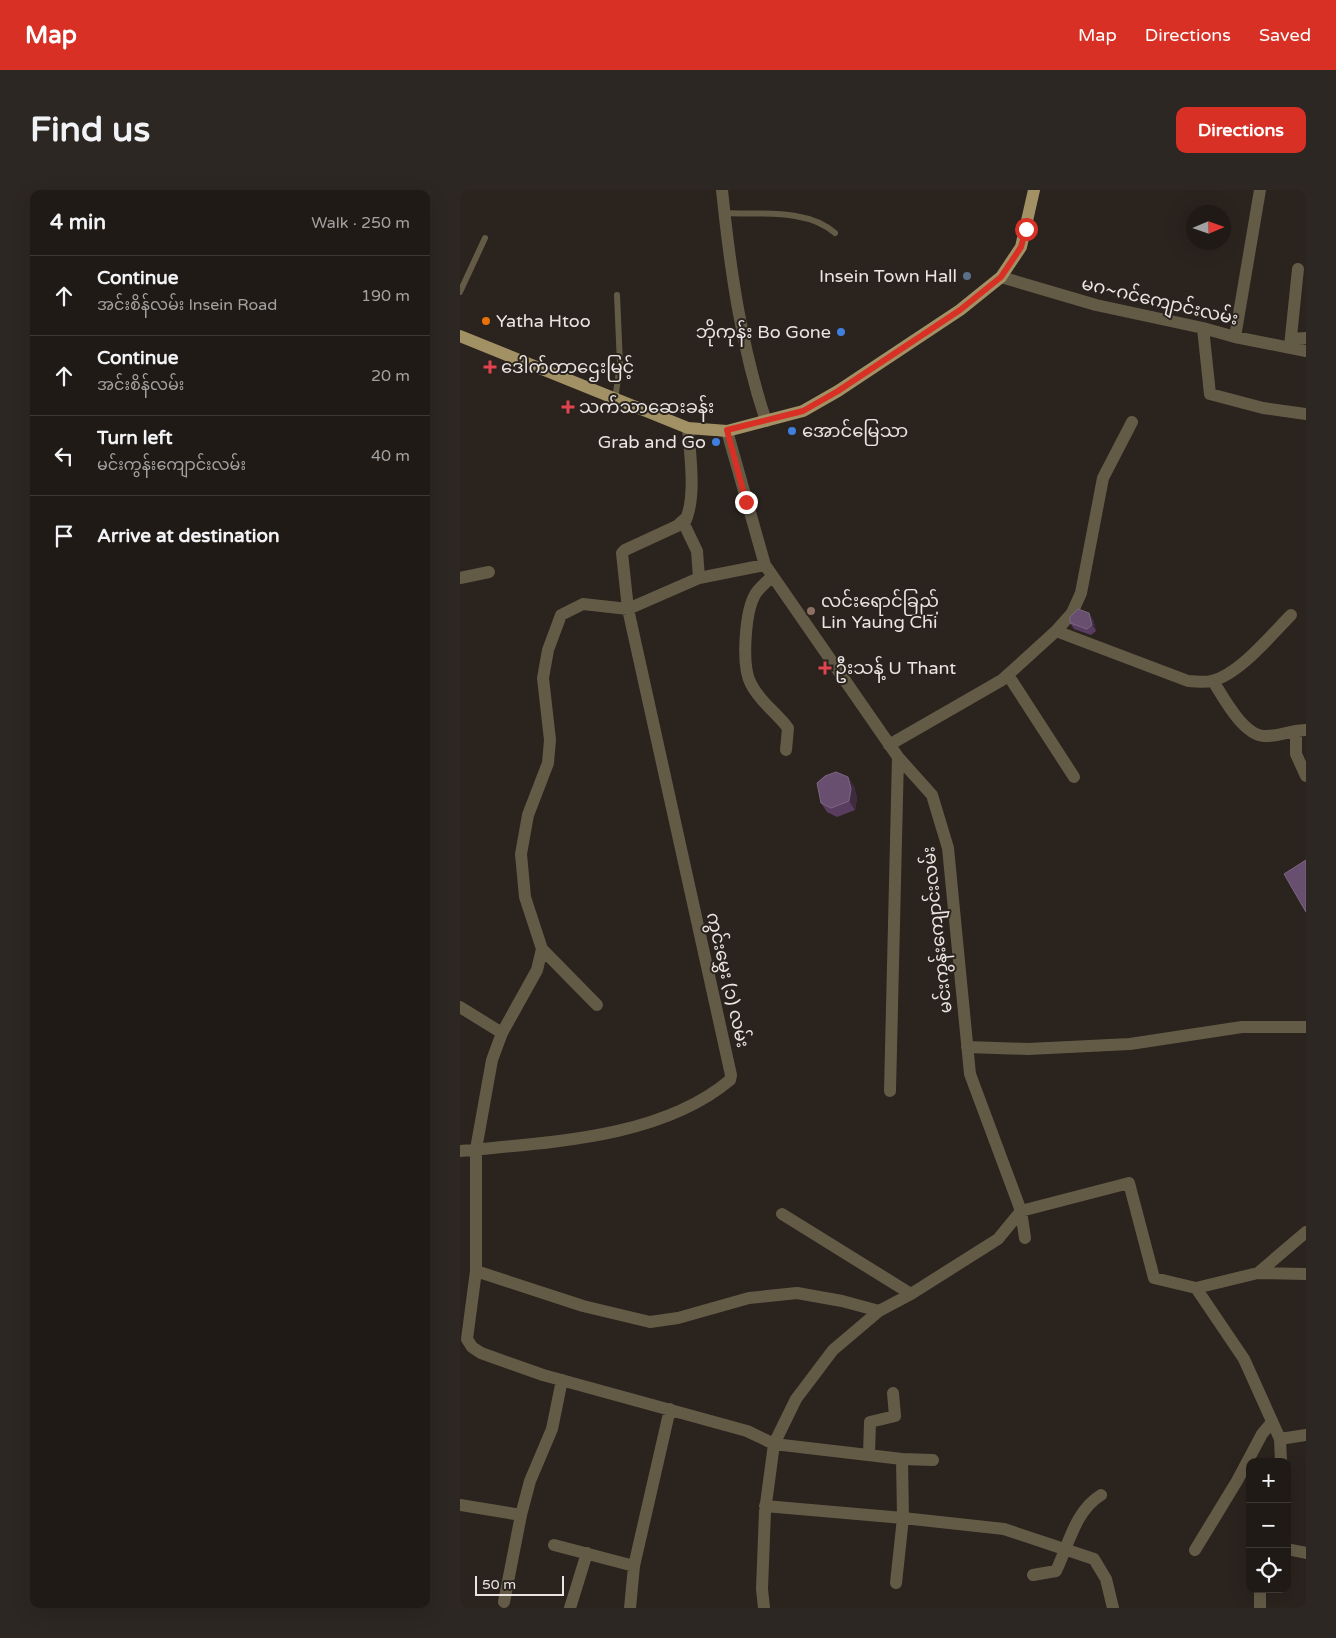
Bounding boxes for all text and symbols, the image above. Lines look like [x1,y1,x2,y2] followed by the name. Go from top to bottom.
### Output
[25,21,77,50] text: Map
[1078,24,1117,46] text: Map
[1145,24,1231,46] text: Directions
[1259,24,1311,46] text: Saved
[1176,107,1306,153] button: Directions
[30,109,150,151] text: Find us
[1186,205,1231,250] north arrow
[50,210,106,235] text: 4 min
[311,213,410,233] text: Walk · 250 m
[1015,218,1038,241] route start
[819,265,957,287] place label: Insein Town Hall
[97,267,179,289] text: Continue
[961,270,973,282] marker: Insein Town Hall
[1079,270,1241,334] street label: မဂ~ဂင်ကျောင်းလမ်း
[50,282,78,310] icon: ahead
[361,286,410,306] text: 190 m
[97,295,277,315] text: အင်းစိန်လမ်း Insein Road
[496,310,591,332] place label: Yatha Htoo
[480,315,492,327] marker: Yatha Htoo
[696,318,831,347] place label: ဘိုကုန်း Bo Gone
[835,326,847,338] marker: ဘိုကုန်း Bo Gone
[97,347,179,369] text: Continue
[501,354,634,382] place label: ဒေါက်တာဌေးမြင့်
[483,360,497,374] marker: ဒေါက်တာဌေးမြင့်
[50,362,78,390] icon: ahead
[371,366,410,386] text: 20 m
[97,375,184,395] text: အင်းစိန်လမ်း
[579,394,714,422] place label: သက်သာဆေးခန်း
[561,400,575,414] marker: သက်သာဆေးခန်း
[802,418,908,446] place label: အောင်မြေသာ
[786,425,798,437] marker: အောင်မြေသာ
[97,427,173,449] text: Turn left
[598,431,706,453] place label: Grab and Go
[710,436,722,448] marker: Grab and Go
[50,442,78,470] icon: left
[371,446,410,466] text: 40 m
[97,455,246,475] text: မင်းကွန်းကျောင်းလမ်း
[735,491,758,514] route end
[50,522,78,550] icon: arrive
[97,525,280,547] text: Arrive at destination
[821,588,939,633] place label: လင်းရောင်ခြည် Lin Yaung Chi
[805,605,817,617] marker: လင်းရောင်ခြည် Lin Yaung Chi
[835,655,956,683] place label: ဦးသန့် U Thant
[819,662,831,674] marker: ဦးသန့် U Thant
[915,845,961,1015] street label: မင်းကွန်းကျောင်းလမ်း
[698,910,756,1051] street label: ကွင်းမွှေး (၁) လမ်း
[1246,1458,1291,1593] map controls
[1246,1458,1291,1503] button: +
[1246,1503,1291,1548] button: −
[1246,1548,1291,1593] button: locate
[475,1573,564,1596] scale bar
[482,1576,516,1593] text: 50 m

